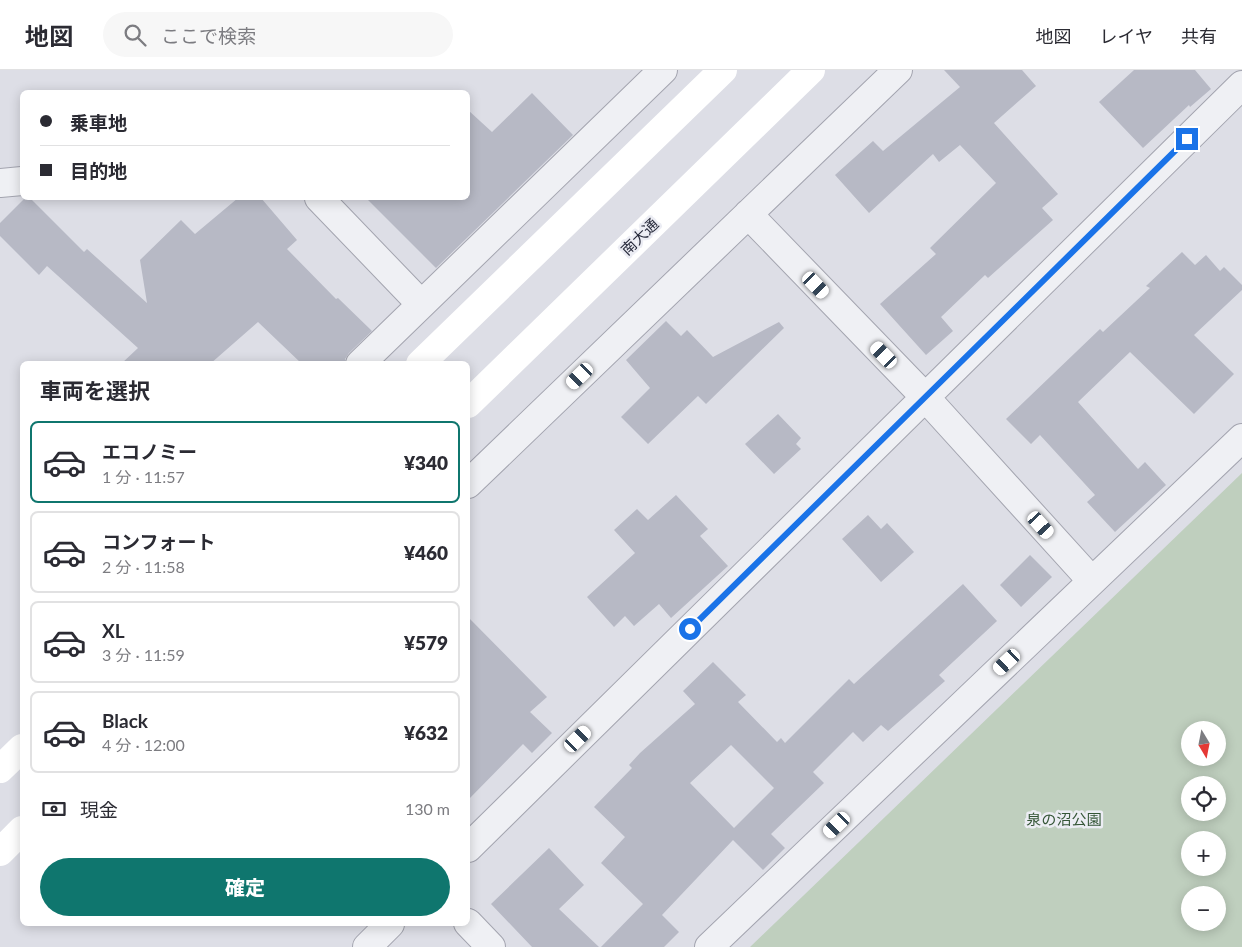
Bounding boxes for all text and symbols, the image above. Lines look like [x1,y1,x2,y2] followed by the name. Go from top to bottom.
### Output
[103,12,453,57] search box
[25,21,73,50] text: 地図
[121,21,149,49] icon: search
[161,24,256,47] text: ここで検索
[1036,25,1072,47] text: 地図
[1100,25,1153,47] text: レイヤ
[1181,25,1217,47] text: 共有
[70,111,127,134] text: 乗車地
[1176,128,1198,150] route end
[70,159,127,182] text: 目的地
[617,214,662,258] street label: 南大通
[800,269,831,301] car
[868,339,899,371] car
[563,360,596,392] car
[40,377,150,404] text: 車両を選択
[42,440,87,485] icon: car
[102,440,197,463] text: エコノミー
[404,451,448,474] text: ¥340
[102,467,185,486] text: 1 分 · 11:57
[1025,509,1056,541] car
[42,530,87,575] icon: car
[102,530,215,553] text: コンフォート
[404,541,448,564] text: ¥460
[102,557,185,576] text: 2 分 · 11:58
[679,618,701,640] route start
[102,619,125,642] text: XL
[42,620,87,665] icon: car
[404,631,448,654] text: ¥579
[102,645,185,664] text: 3 分 · 11:59
[990,646,1023,678] car
[102,709,148,732] text: Black
[42,710,87,755] icon: car
[404,721,448,744] text: ¥632
[1181,721,1226,766] north arrow
[1181,721,1226,931] map controls
[561,723,594,755] car
[102,735,185,754] text: 4 分 · 12:00
[1181,776,1226,821] button: locate
[40,795,68,823] icon: cash
[80,798,118,821] text: 現金
[405,799,450,818] text: 130 m
[820,809,853,841] car
[1026,810,1102,828] park label: 泉の沼公園
[1181,831,1226,876] button: +
[40,858,450,916] button: 確定
[1181,886,1226,931] button: −

